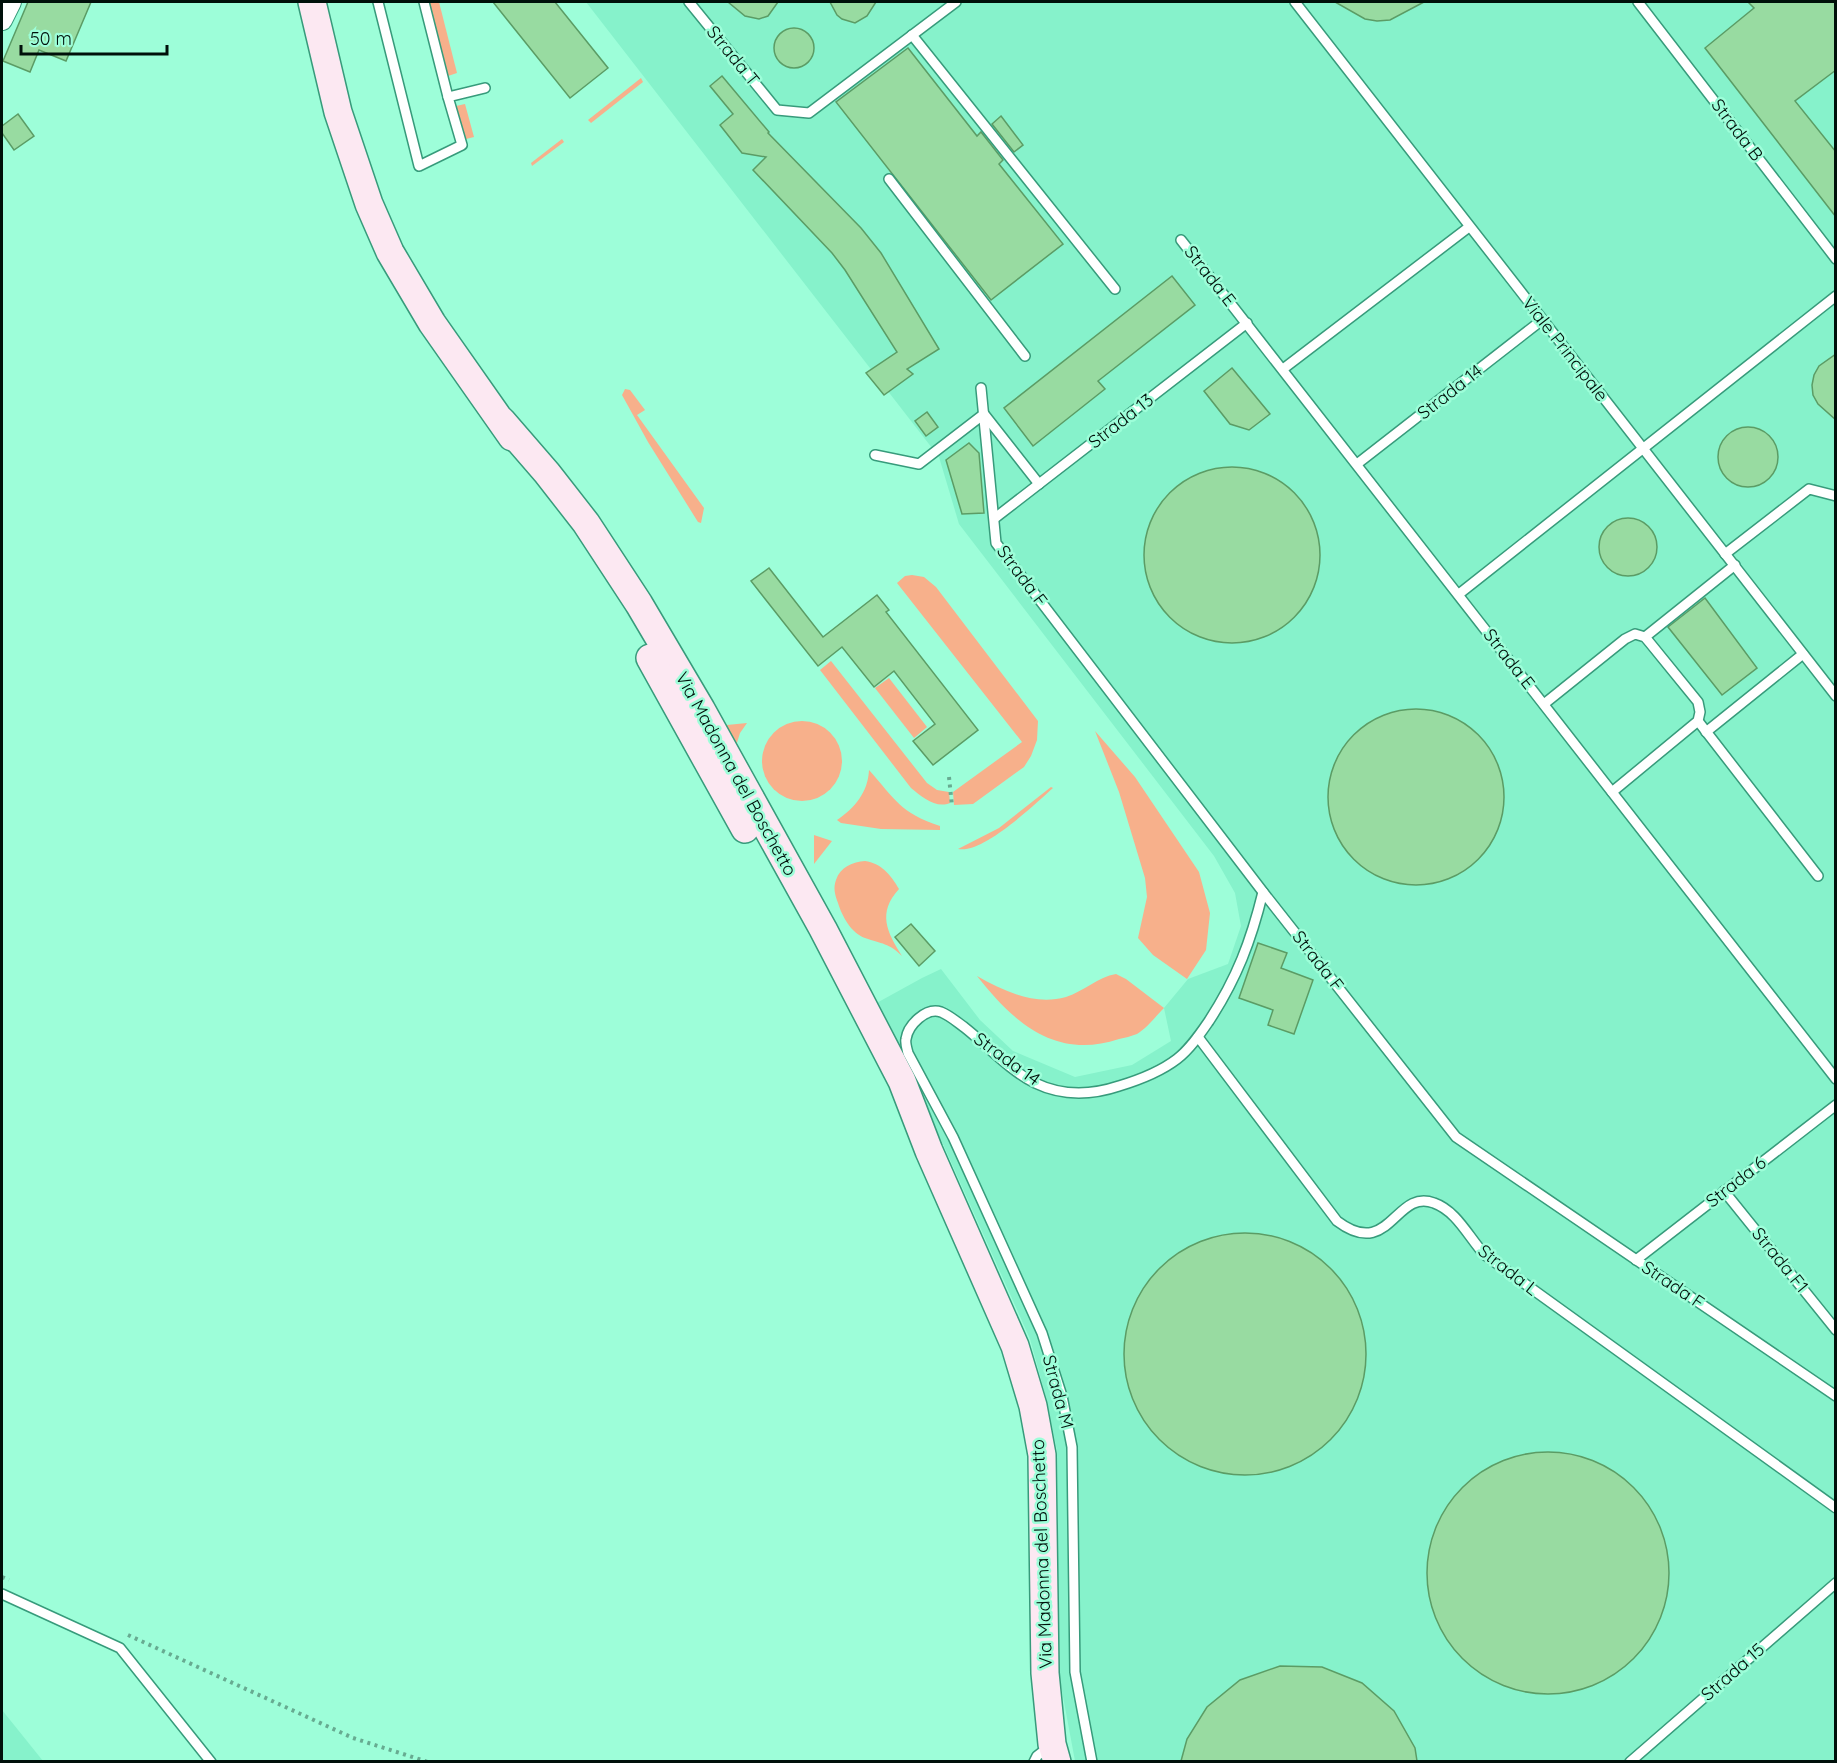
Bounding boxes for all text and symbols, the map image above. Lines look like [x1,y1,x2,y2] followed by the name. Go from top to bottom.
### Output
[21,18,166,56] scale bar
[702,21,765,91] street label: Strada T
[30,27,72,50] text: 50 m
[1706,94,1768,165] street label: Strada B
[1180,241,1241,311] street label: Strada E
[1517,292,1613,406] street label: Viale Principale
[1412,359,1487,424] street label: Strada 14
[1083,388,1158,453] street label: Strada 13
[992,541,1053,611] street label: Strada F
[1479,624,1540,694] street label: Strada E
[671,668,802,880] street label: Via Madonna del Boschetto
[1288,926,1349,996] street label: Strada F
[970,1027,1045,1090] street label: Strada 14
[1701,1151,1771,1212] street label: Strada 6
[1747,1222,1814,1297] street label: Strada F1
[1474,1239,1543,1301] street label: Strada L
[1638,1255,1709,1314] street label: Strada F
[1038,1352,1079,1431] street label: Strada M
[1026,1439,1057,1669] street label: Via Madonna del Boschetto
[1696,1638,1769,1706] street label: Strada 15

